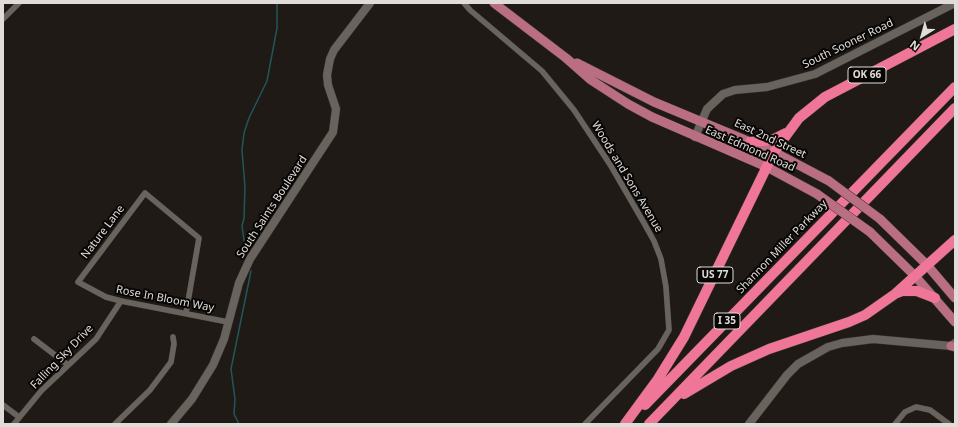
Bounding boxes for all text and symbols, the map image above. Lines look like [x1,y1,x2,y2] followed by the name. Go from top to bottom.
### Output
[800,16,896,72] street label: South Sooner Road
[902,16,942,56] north arrow
[906,37,923,55] text: N
[848,67,886,83] road number: OK 66
[732,117,808,161] street label: East 2nd Street
[589,119,665,235] street label: Woods and Sons Avenue
[703,123,797,175] street label: East Edmond Road
[234,153,310,261] street label: South Saints Boulevard
[734,198,830,296] street label: Shannon Miller Parkway
[79,203,127,261] street label: Nature Lane
[697,267,733,283] road number: US 77
[115,283,215,315] street label: Rose In Bloom Way
[714,313,740,329] road number: I 35
[28,322,96,392] street label: Falling Sky Drive

